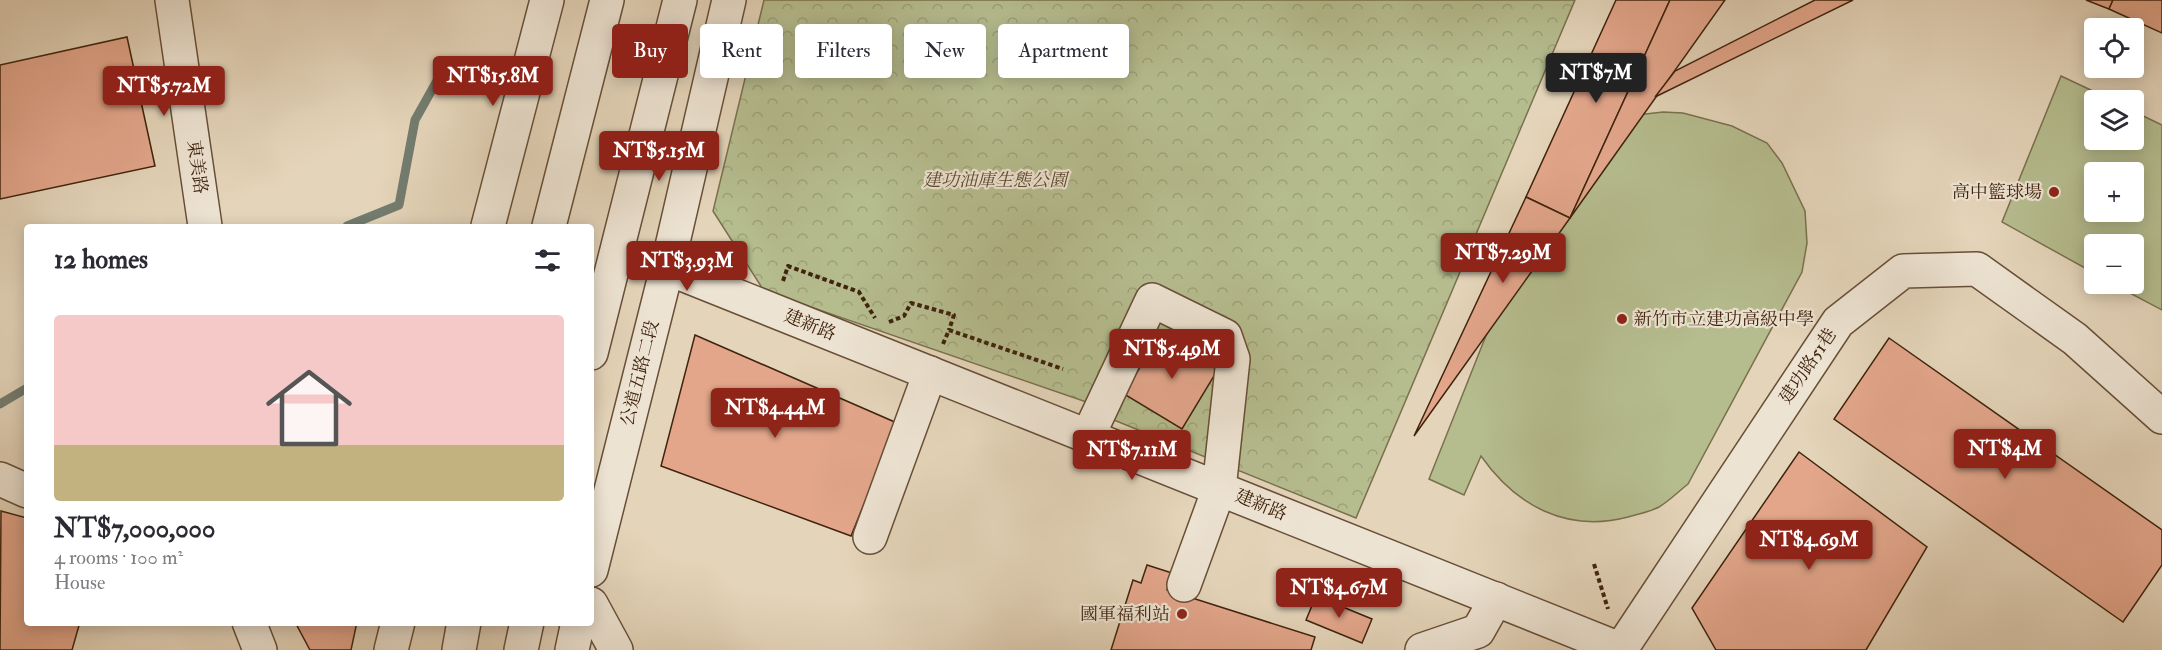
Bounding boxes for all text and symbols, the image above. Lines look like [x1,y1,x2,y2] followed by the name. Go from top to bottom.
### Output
[2084,18,2144,294] map controls
[2084,18,2144,78] button: locate
[612,24,688,78] chip: Buy
[700,24,783,78] chip: Rent
[795,24,892,78] chip: Filters
[904,24,986,78] chip: New
[998,24,1129,78] chip: Apartment
[1554,53,1638,104] pin: NT$7M
[431,56,555,107] pin: NT$15.8M
[1560,60,1632,85] text: NT$7M
[447,63,539,88] text: NT$15.8M
[102,66,226,117] pin: NT$5.72M
[117,73,211,98] text: NT$5.72M
[2084,90,2144,150] button: layers
[597,131,721,182] pin: NT$5.15M
[613,138,705,163] text: NT$5.15M
[182,139,212,195] street label: 東美路
[2084,162,2144,222] button: +
[923,169,1070,192] park label: 建功油庫生態公園
[1952,181,2042,204] place label: 高中籃球場
[2047,185,2061,199] marker: 高中籃球場
[1441,233,1565,284] pin: NT$7.29M
[2084,234,2144,294] button: −
[1455,240,1551,265] text: NT$7.29M
[625,241,749,292] pin: NT$3.93M
[54,244,148,276] text: 12 homes
[531,244,564,277] icon: filters
[640,248,734,273] text: NT$3.93M
[781,304,839,346] street label: 建新路
[1634,308,1814,331] place label: 新竹市立建功高級中學
[1615,312,1629,326] marker: 新竹市立建功高級中學
[616,318,664,428] street label: 公道五路二段
[1774,324,1842,408] street label: 建功路51巷
[1110,329,1234,380] pin: NT$5.49M
[1123,336,1221,361] text: NT$5.49M
[255,354,363,462] icon: home
[713,388,837,439] pin: NT$4.44M
[725,395,825,420] text: NT$4.44M
[1963,429,2047,480] pin: NT$4M
[1070,430,1194,481] pin: NT$7.11M
[1968,436,2042,461] text: NT$4M
[1087,437,1177,462] text: NT$7.11M
[1232,484,1290,526] street label: 建新路
[54,513,215,545] text: NT$7,000,000
[1747,520,1871,571] pin: NT$4.69M
[1760,527,1858,552] text: NT$4.69M
[54,545,183,570] text: 4 rooms · 100 m²
[1277,568,1401,619] pin: NT$4.67M
[54,570,105,595] text: House
[1290,575,1388,600] text: NT$4.67M
[1080,603,1170,626] place label: 國軍福利站
[1175,607,1189,621] marker: 國軍福利站

